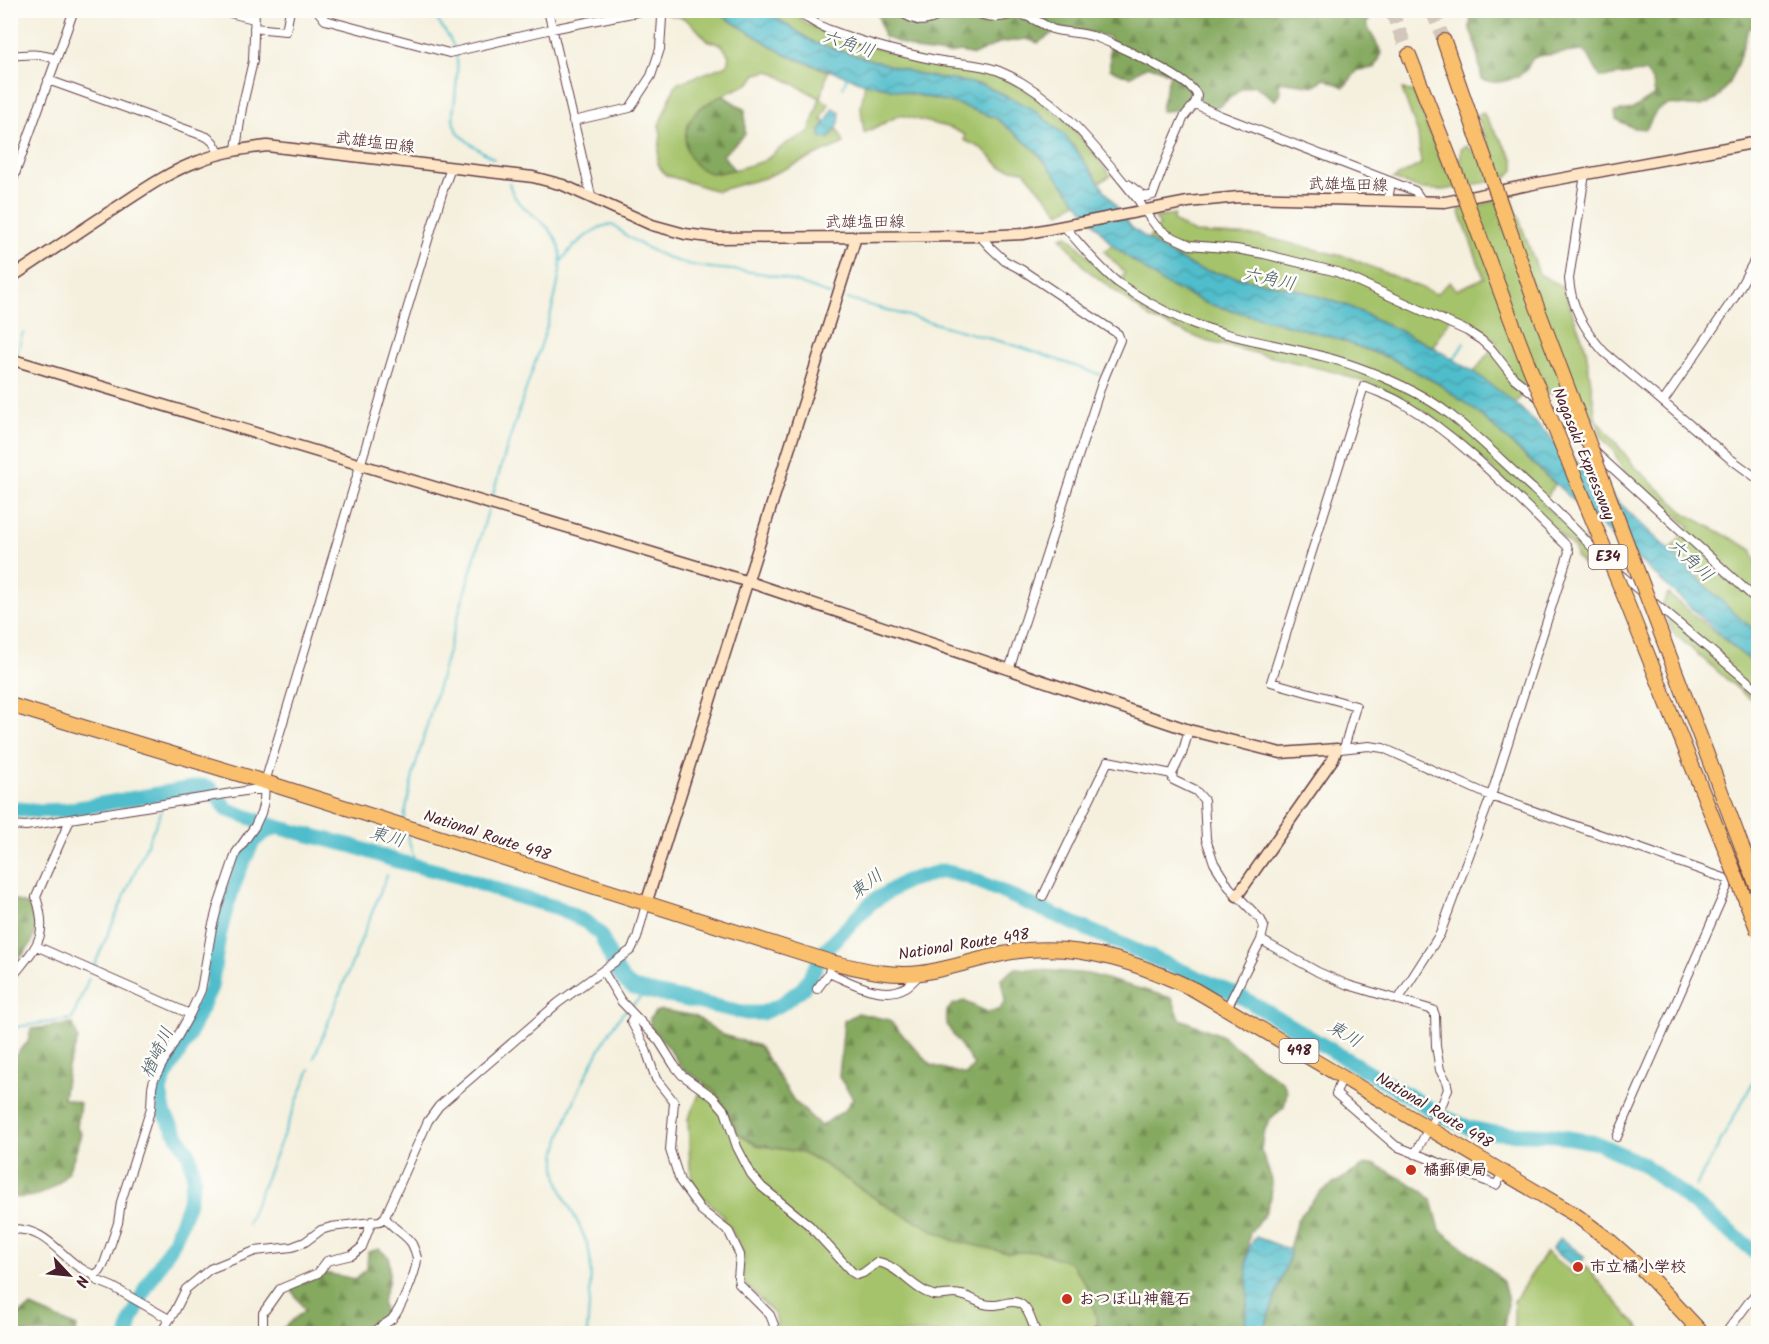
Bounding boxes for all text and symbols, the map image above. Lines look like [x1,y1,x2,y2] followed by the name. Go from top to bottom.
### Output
[818,23,878,67] water label: 六角川
[334,126,416,160] street label: 武雄塩田線
[1308,172,1388,198] street label: 武雄塩田線
[825,210,905,235] street label: 武雄塩田線
[1240,260,1298,300] water label: 六角川
[1545,384,1621,525] street label: Nagasaki Expressway
[1660,532,1720,590] water label: 六角川
[1588,545,1628,569] road number: E34
[420,804,554,868] street label: National Route 498
[366,819,408,857] water label: 東川
[844,863,890,907] water label: 東川
[897,922,1032,968] street label: National Route 498
[1321,1013,1367,1057] water label: 東川
[133,1022,183,1084] water label: 楢崎川
[1280,1039,1318,1063] road number: 498
[1371,1066,1497,1156] street label: National Route 498
[1423,1158,1487,1183] place label: 橘郵便局
[1404,1163,1418,1177] marker: 橘郵便局
[39,1245,99,1305] north arrow
[1590,1255,1686,1280] place label: 市立橘小学校
[1571,1260,1585,1274] marker: 市立橘小学校
[68,1271,95,1291] text: N
[1079,1287,1191,1312] place label: おつぼ山神籠石
[1060,1292,1074,1306] marker: おつぼ山神籠石

